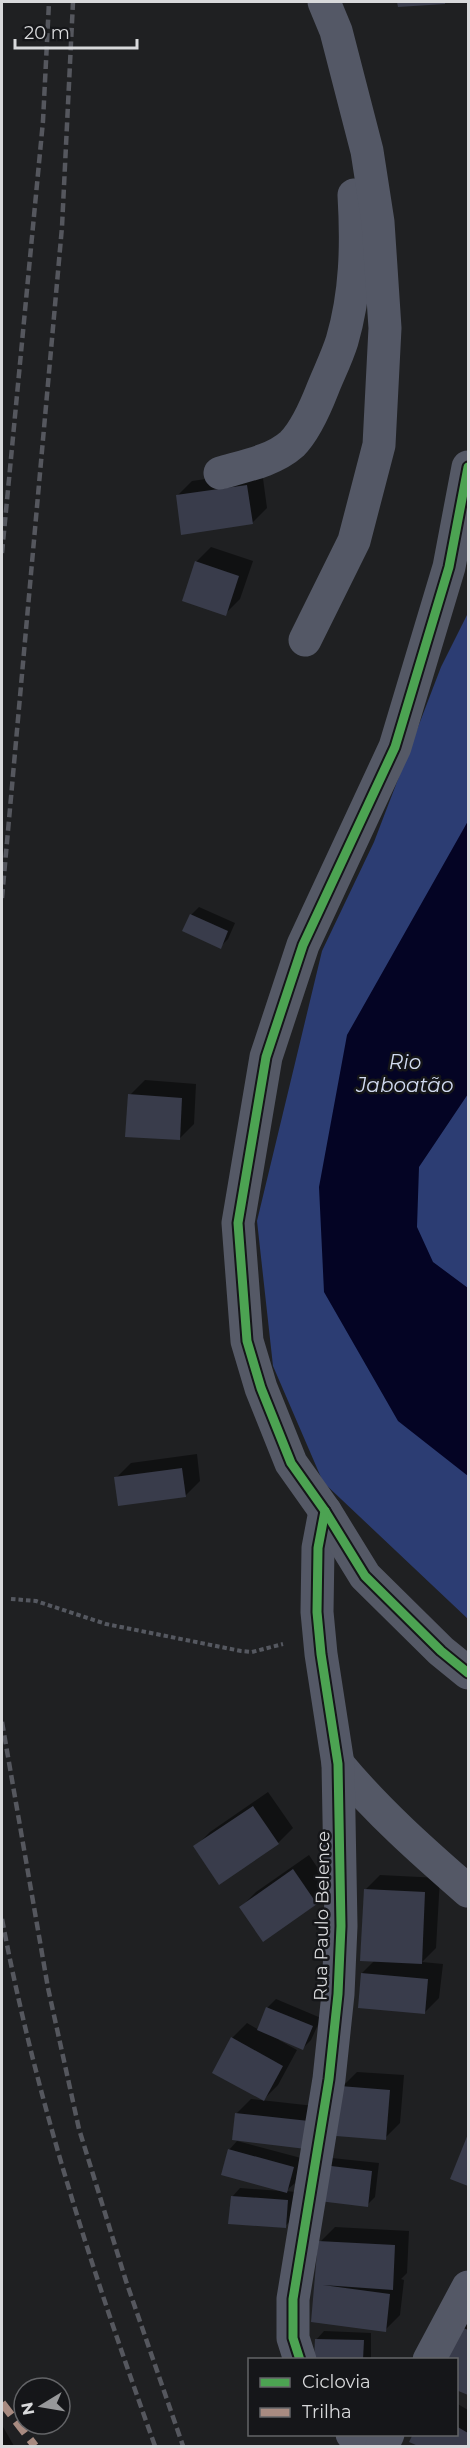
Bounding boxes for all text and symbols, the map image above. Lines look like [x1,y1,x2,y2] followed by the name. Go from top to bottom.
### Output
[15,12,136,50] scale bar
[24,22,70,44] text: 20 m
[356,1050,453,1097] water label: Rio Jaboatão
[310,1831,334,2001] street label: Rua Paulo Belence
[248,2358,458,2436] legend
[302,2371,371,2393] text: Ciclovia
[12,2376,72,2436] north arrow
[17,2401,38,2417] text: N
[302,2401,352,2423] text: Trilha

